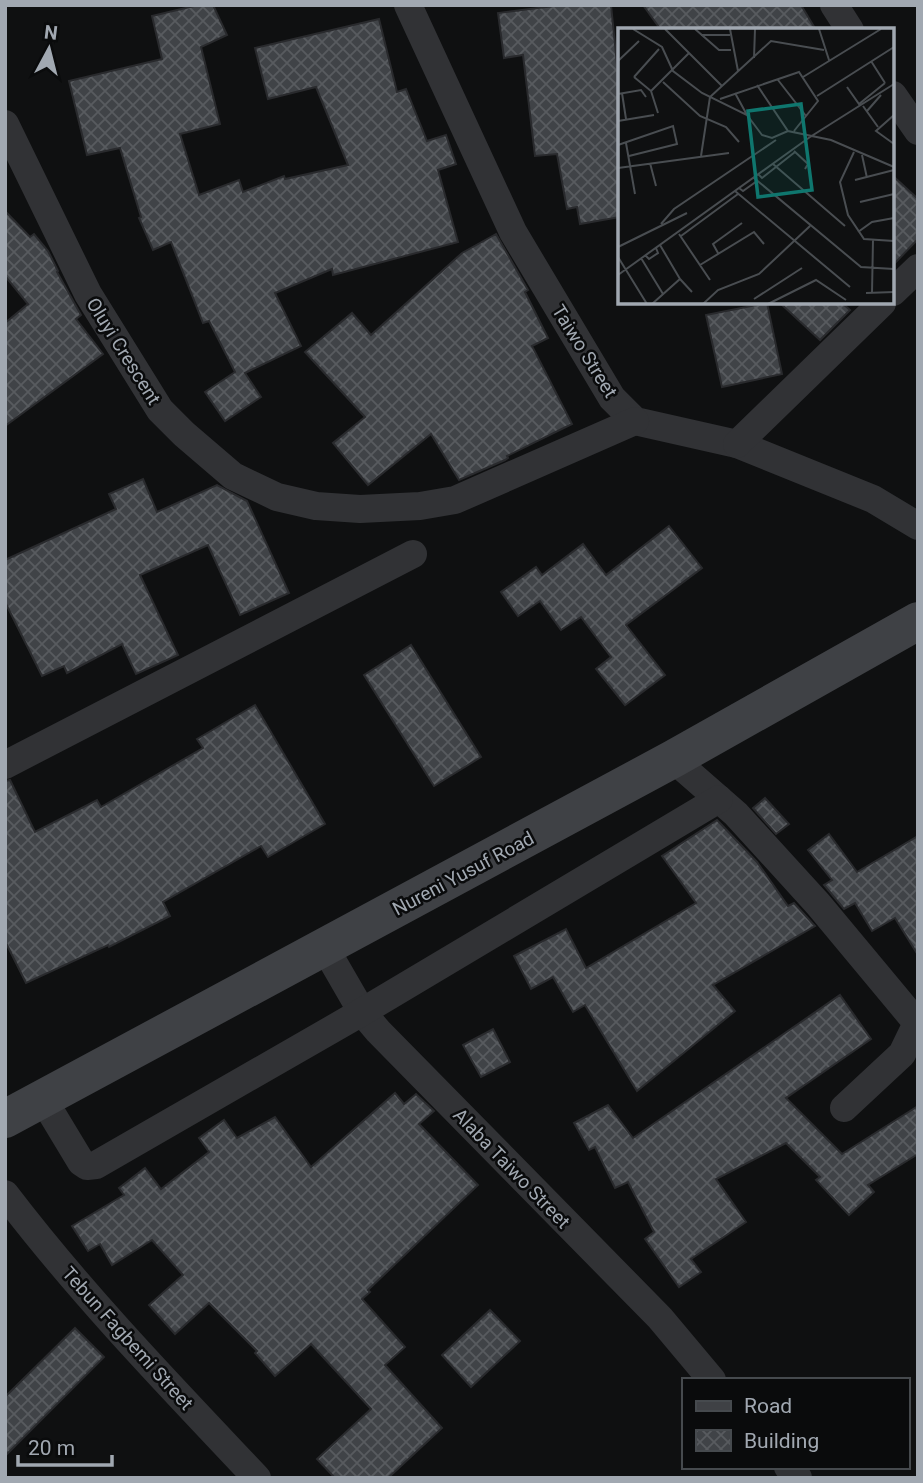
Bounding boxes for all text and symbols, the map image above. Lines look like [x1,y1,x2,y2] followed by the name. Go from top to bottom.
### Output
[14,14,84,84] north arrow
[43,20,59,45] text: N
[618,28,895,304] inset map
[82,294,166,409] street label: Oluyi Crescent
[547,301,622,402] street label: Taiwo Street
[389,826,538,920] street label: Nureni Yusuf Road
[449,1104,575,1233] street label: Alaba Taiwo Street
[57,1262,198,1415] street label: Tebun Fagbemi Street
[682,1378,909,1469] legend
[744,1394,792,1418] text: Road
[18,1424,112,1468] scale bar
[744,1429,819,1453] text: Building
[28,1436,75,1460] text: 20 m

